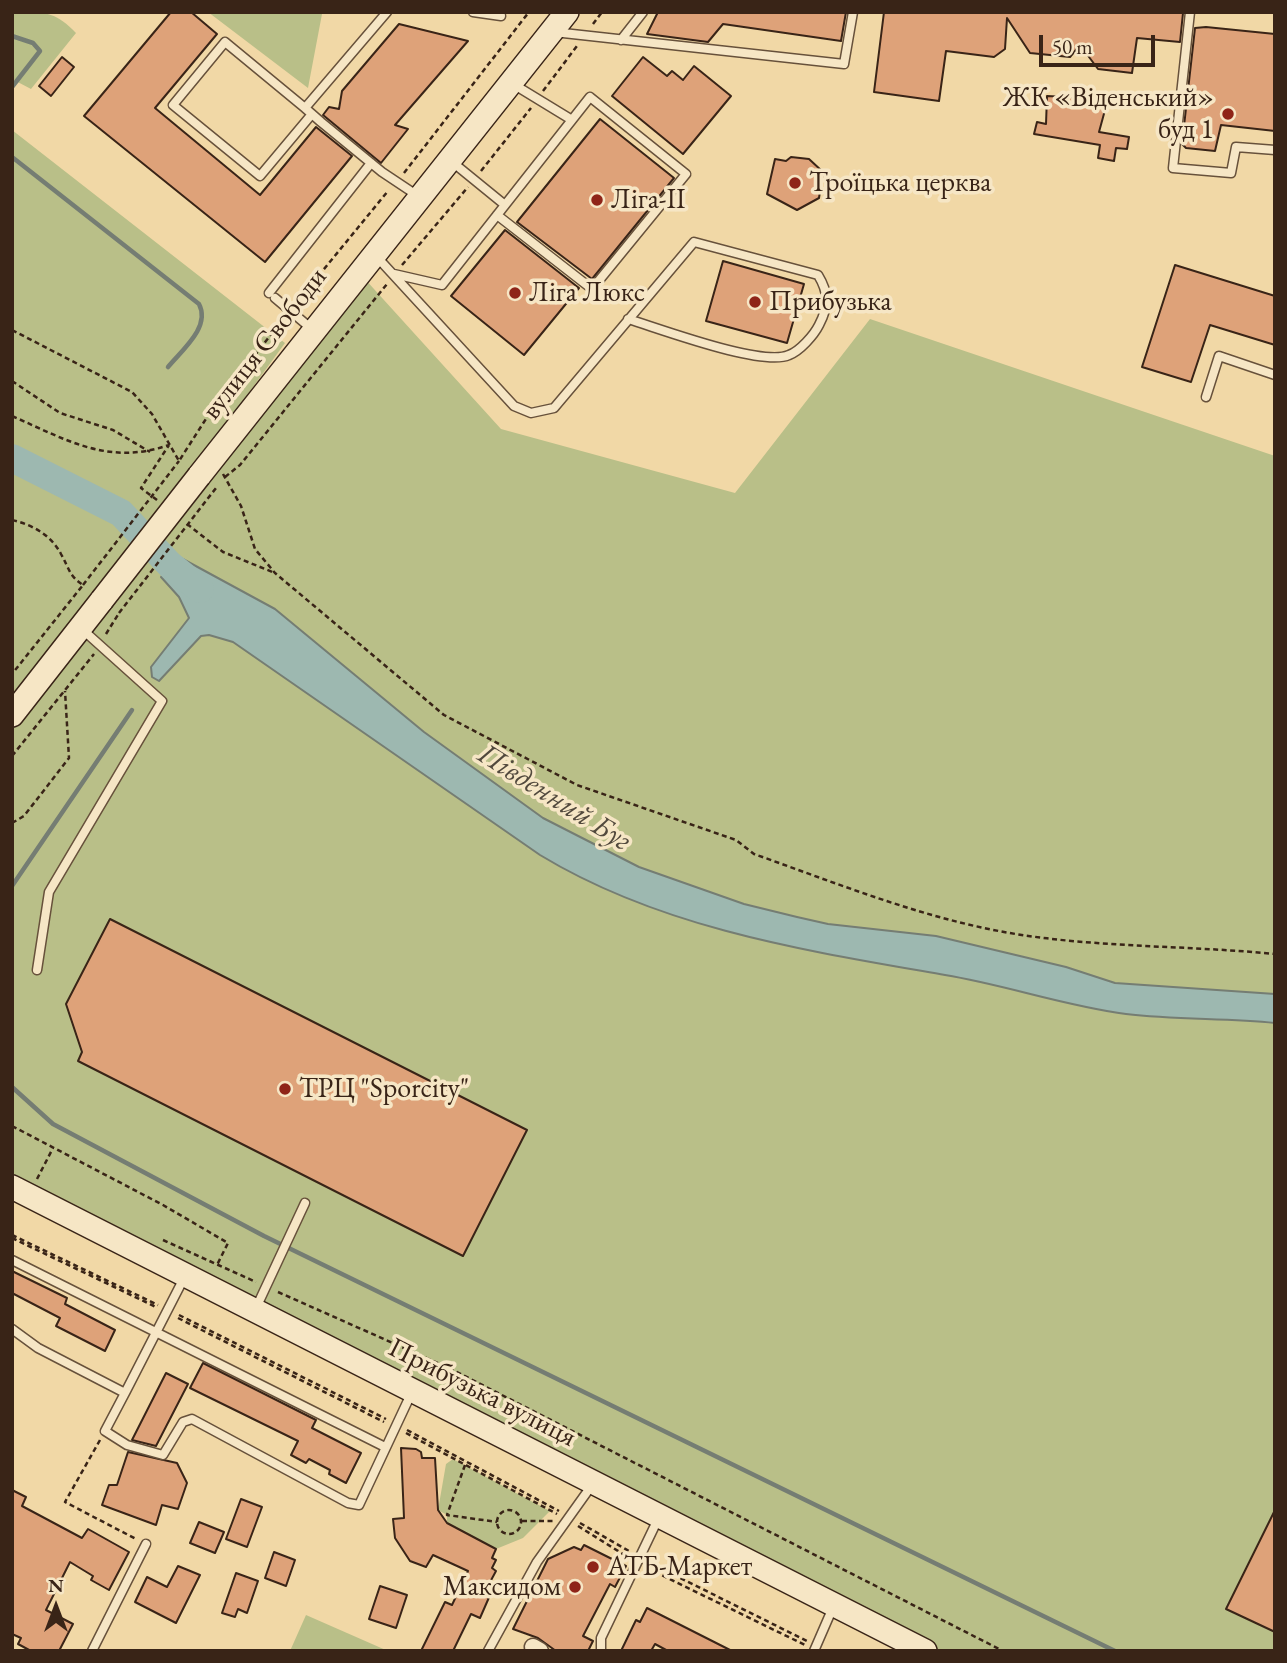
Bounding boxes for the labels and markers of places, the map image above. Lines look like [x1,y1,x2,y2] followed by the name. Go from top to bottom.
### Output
[1003,81,1214,147] place label: ЖК «Віденський» буд 1
[1220,106,1236,122] marker: ЖК «Віденський» буд 1
[809,166,992,200] place label: Троїцька церква
[787,175,803,191] marker: Троїцька церква
[611,183,686,217] place label: Ліга-II
[589,192,605,208] marker: Ліга-II
[529,276,645,310] place label: Ліга Люкс
[507,285,523,301] marker: Ліга Люкс
[769,285,892,319] place label: Прибузька
[747,294,763,310] marker: Прибузька
[299,1072,469,1106] place label: ТРЦ "Sporcity"
[277,1081,293,1097] marker: ТРЦ "Sporcity"
[607,1550,752,1584] place label: АТБ-Маркет
[585,1559,601,1575] marker: АТБ-Маркет
[443,1570,561,1604] place label: Максидом
[567,1579,583,1595] marker: Максидом

